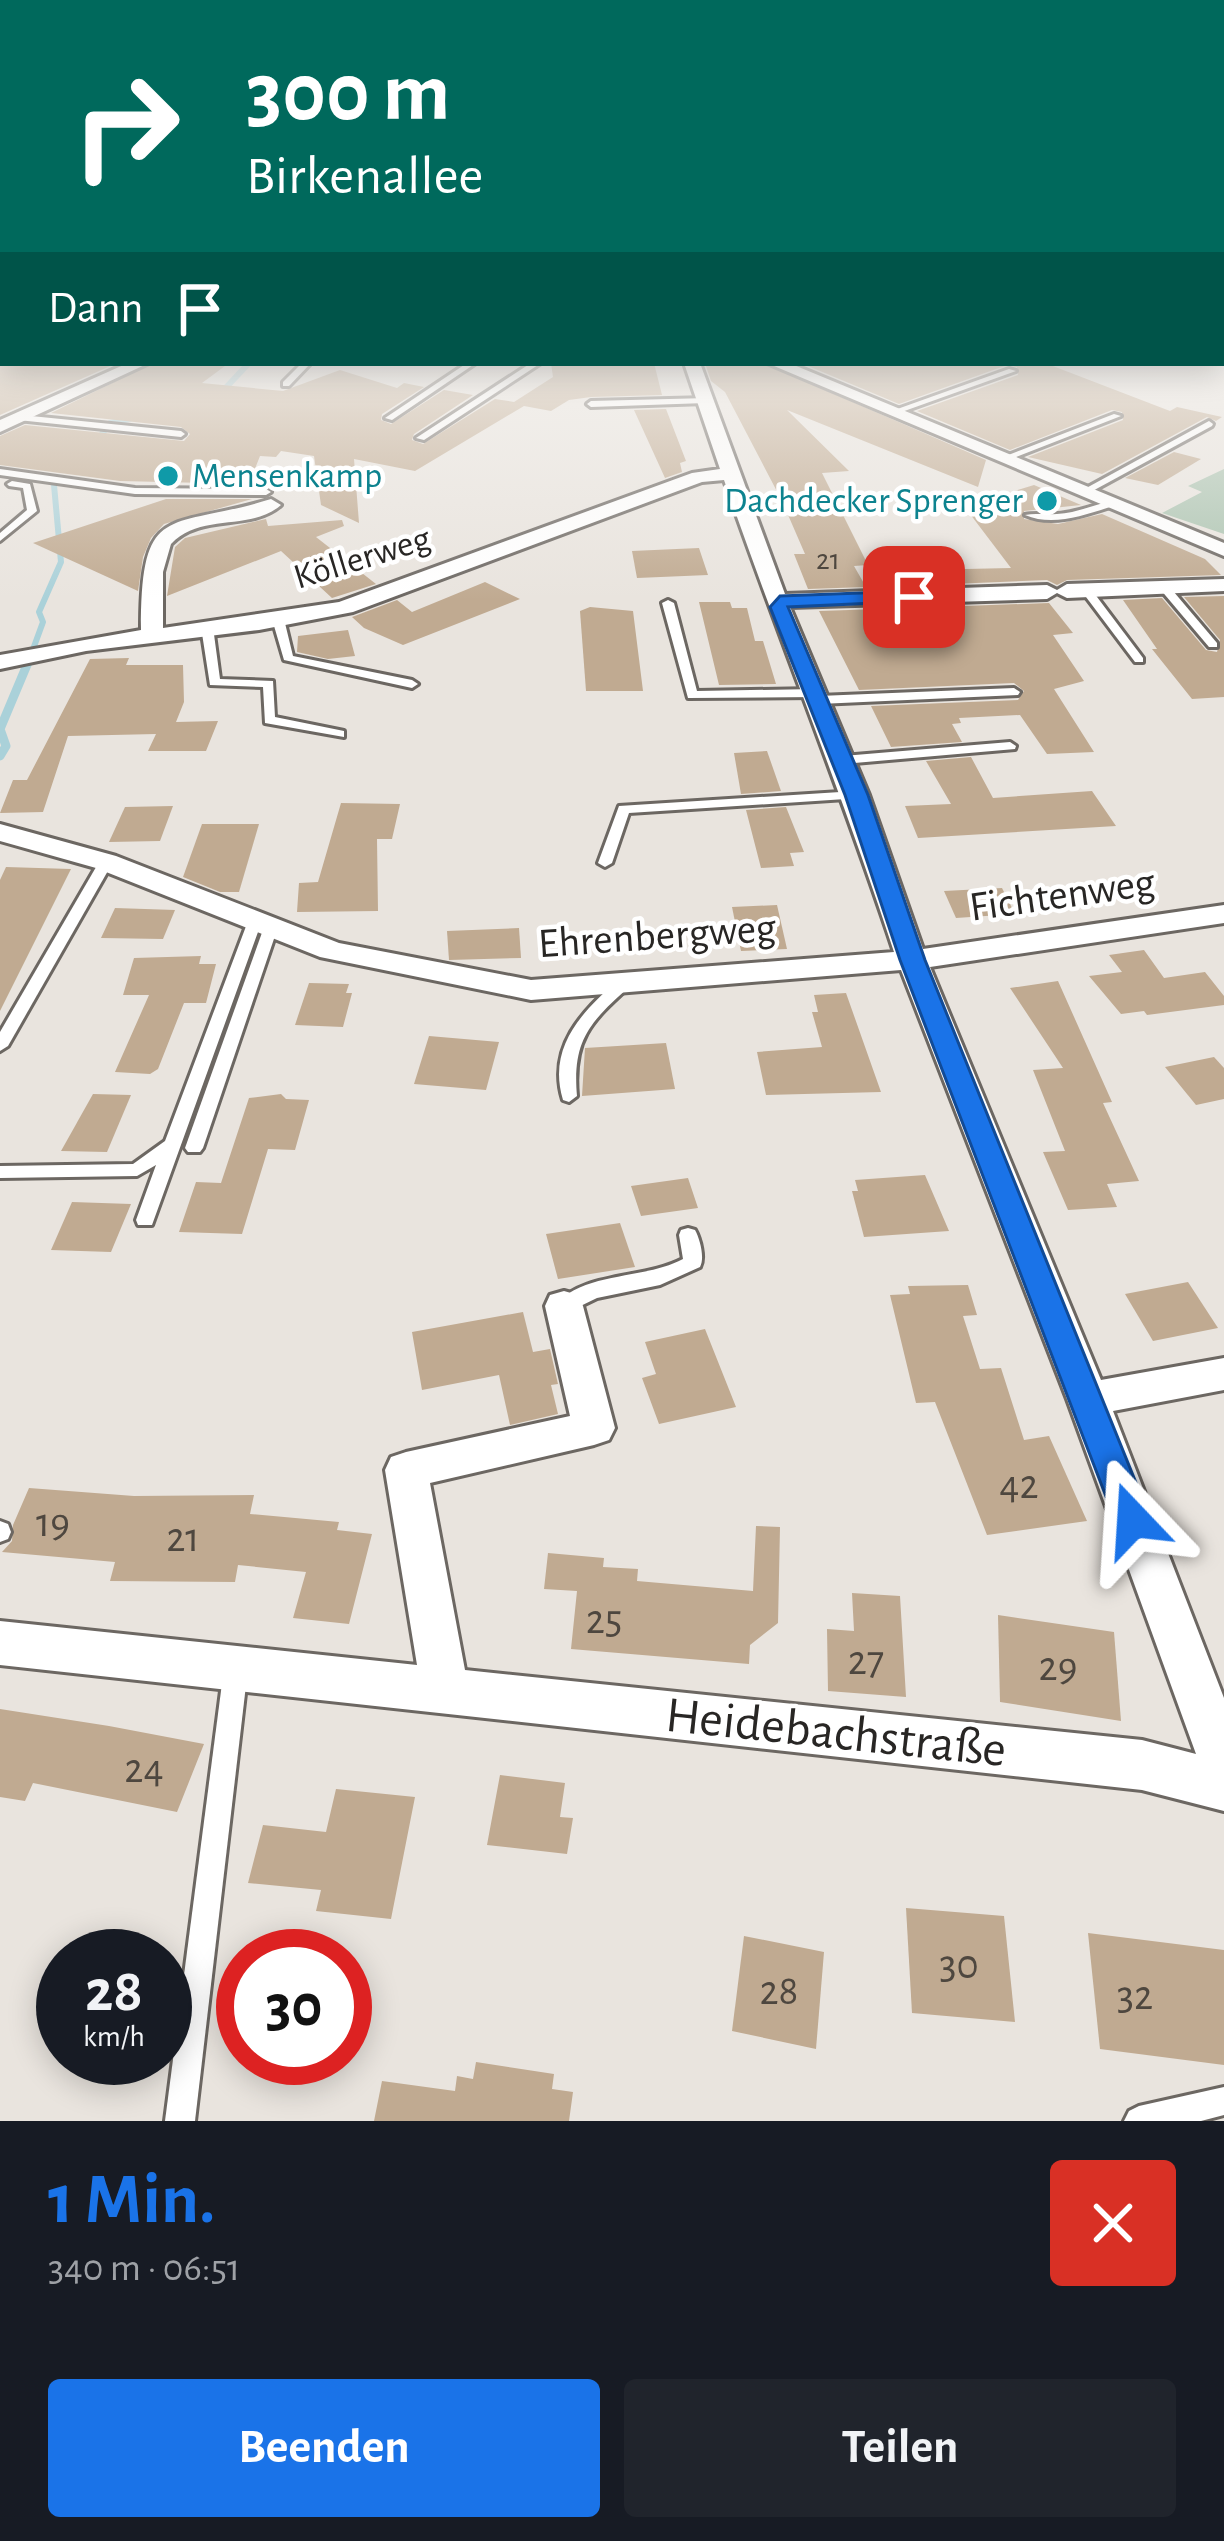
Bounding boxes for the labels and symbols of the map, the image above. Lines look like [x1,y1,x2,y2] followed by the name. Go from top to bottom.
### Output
[192,458,382,494] place label: Mensenkamp
[155,463,181,489] marker: Mensenkamp
[724,483,1023,519] place label: Dachdecker Sprenger
[1034,488,1060,514] marker: Dachdecker Sprenger
[290,520,435,596] street label: Köllerweg
[816,545,840,575] house number: 21
[863,546,965,648] pin
[967,861,1158,929] street label: Fichtenweg
[537,907,778,965] street label: Ehrenbergweg
[1070,1457,1196,1583] position arrow
[999,1464,1039,1506] house number: 42
[36,1502,70,1544] house number: 19
[166,1517,200,1559] house number: 21
[586,1599,622,1641] house number: 25
[848,1640,884,1682] house number: 27
[1039,1646,1077,1688] house number: 29
[663,1690,1009,1776] street label: Heidebachstraße
[124,1748,164,1790] house number: 24
[216,1929,372,2085] speed limit sign: 30
[939,1944,979,1986] house number: 30
[759,1970,799,2012] house number: 28
[1117,1975,1153,2017] house number: 32

